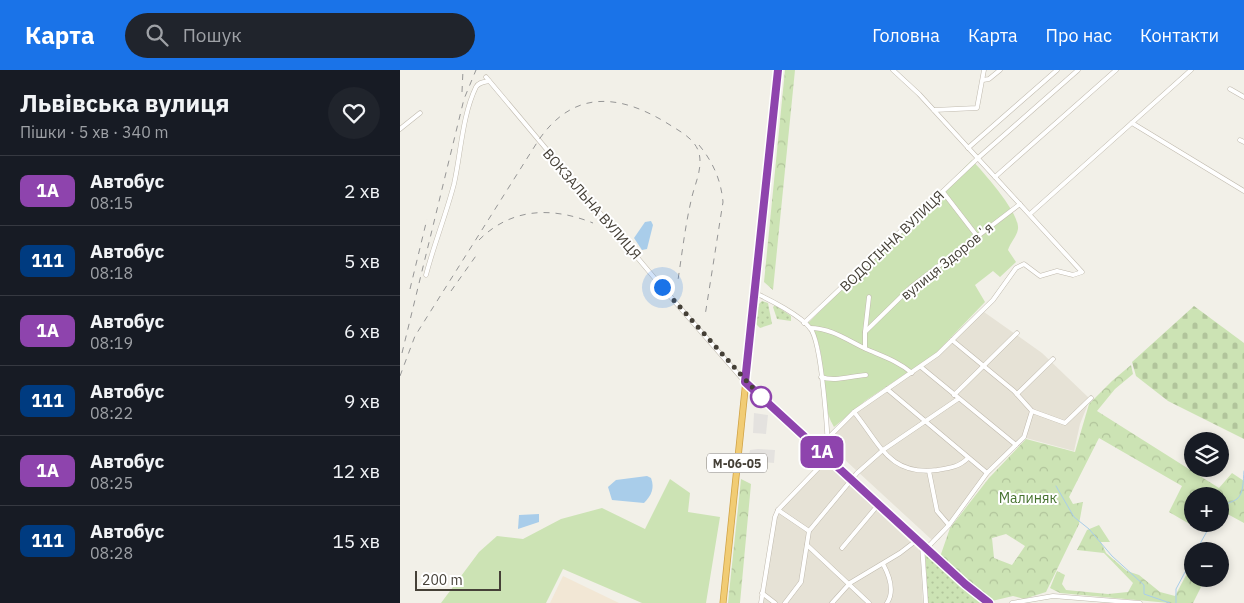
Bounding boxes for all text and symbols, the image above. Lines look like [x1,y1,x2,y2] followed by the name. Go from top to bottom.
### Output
[125,13,475,58] search box
[25,19,95,51] text: Карта
[143,21,171,49] icon: search
[183,23,242,47] text: Пошук
[872,24,940,47] text: Головна
[968,24,1018,47] text: Карта
[1046,24,1112,47] text: Про нас
[1140,24,1219,47] text: Контакти
[20,87,229,119] text: Львівська вулиця
[328,87,380,139] button: heart
[20,122,169,142] text: Пішки · 5 хв · 340 m
[539,145,645,263] street label: ВОКЗАЛЬНА ВУЛИЦЯ
[90,169,164,193] text: Автобус
[36,179,59,202] text: 1А
[344,179,380,203] text: 2 хв
[836,187,948,295] street label: ВОДОГІННА ВУЛИЦЯ
[90,193,133,213] text: 08:15
[897,218,997,304] street label: вулиця Здоровʼя
[90,239,164,263] text: Автобус
[31,249,64,272] text: 111
[344,249,380,273] text: 5 хв
[90,263,133,283] text: 08:18
[650,275,675,300] your location
[90,309,164,333] text: Автобус
[36,319,59,342] text: 1А
[344,319,380,343] text: 6 хв
[90,333,133,353] text: 08:19
[90,379,164,403] text: Автобус
[750,386,772,408] unlabelled marker
[31,389,64,412] text: 111
[344,389,380,413] text: 9 хв
[90,403,133,423] text: 08:22
[1184,432,1229,587] map controls
[1184,432,1229,477] button: layers
[800,436,844,468] line badge: 1А
[810,440,834,463] text: 1А
[90,449,164,473] text: Автобус
[707,453,767,472] road number: М-06-05
[36,459,59,482] text: 1А
[332,459,380,483] text: 12 хв
[90,473,133,493] text: 08:25
[1184,487,1229,532] button: +
[999,489,1058,507] park label: Малиняк
[90,519,164,543] text: Автобус
[31,529,64,552] text: 111
[332,529,380,553] text: 15 хв
[1184,542,1229,587] button: −
[90,543,133,563] text: 08:28
[415,568,501,591] scale bar
[422,571,463,589] text: 200 m

